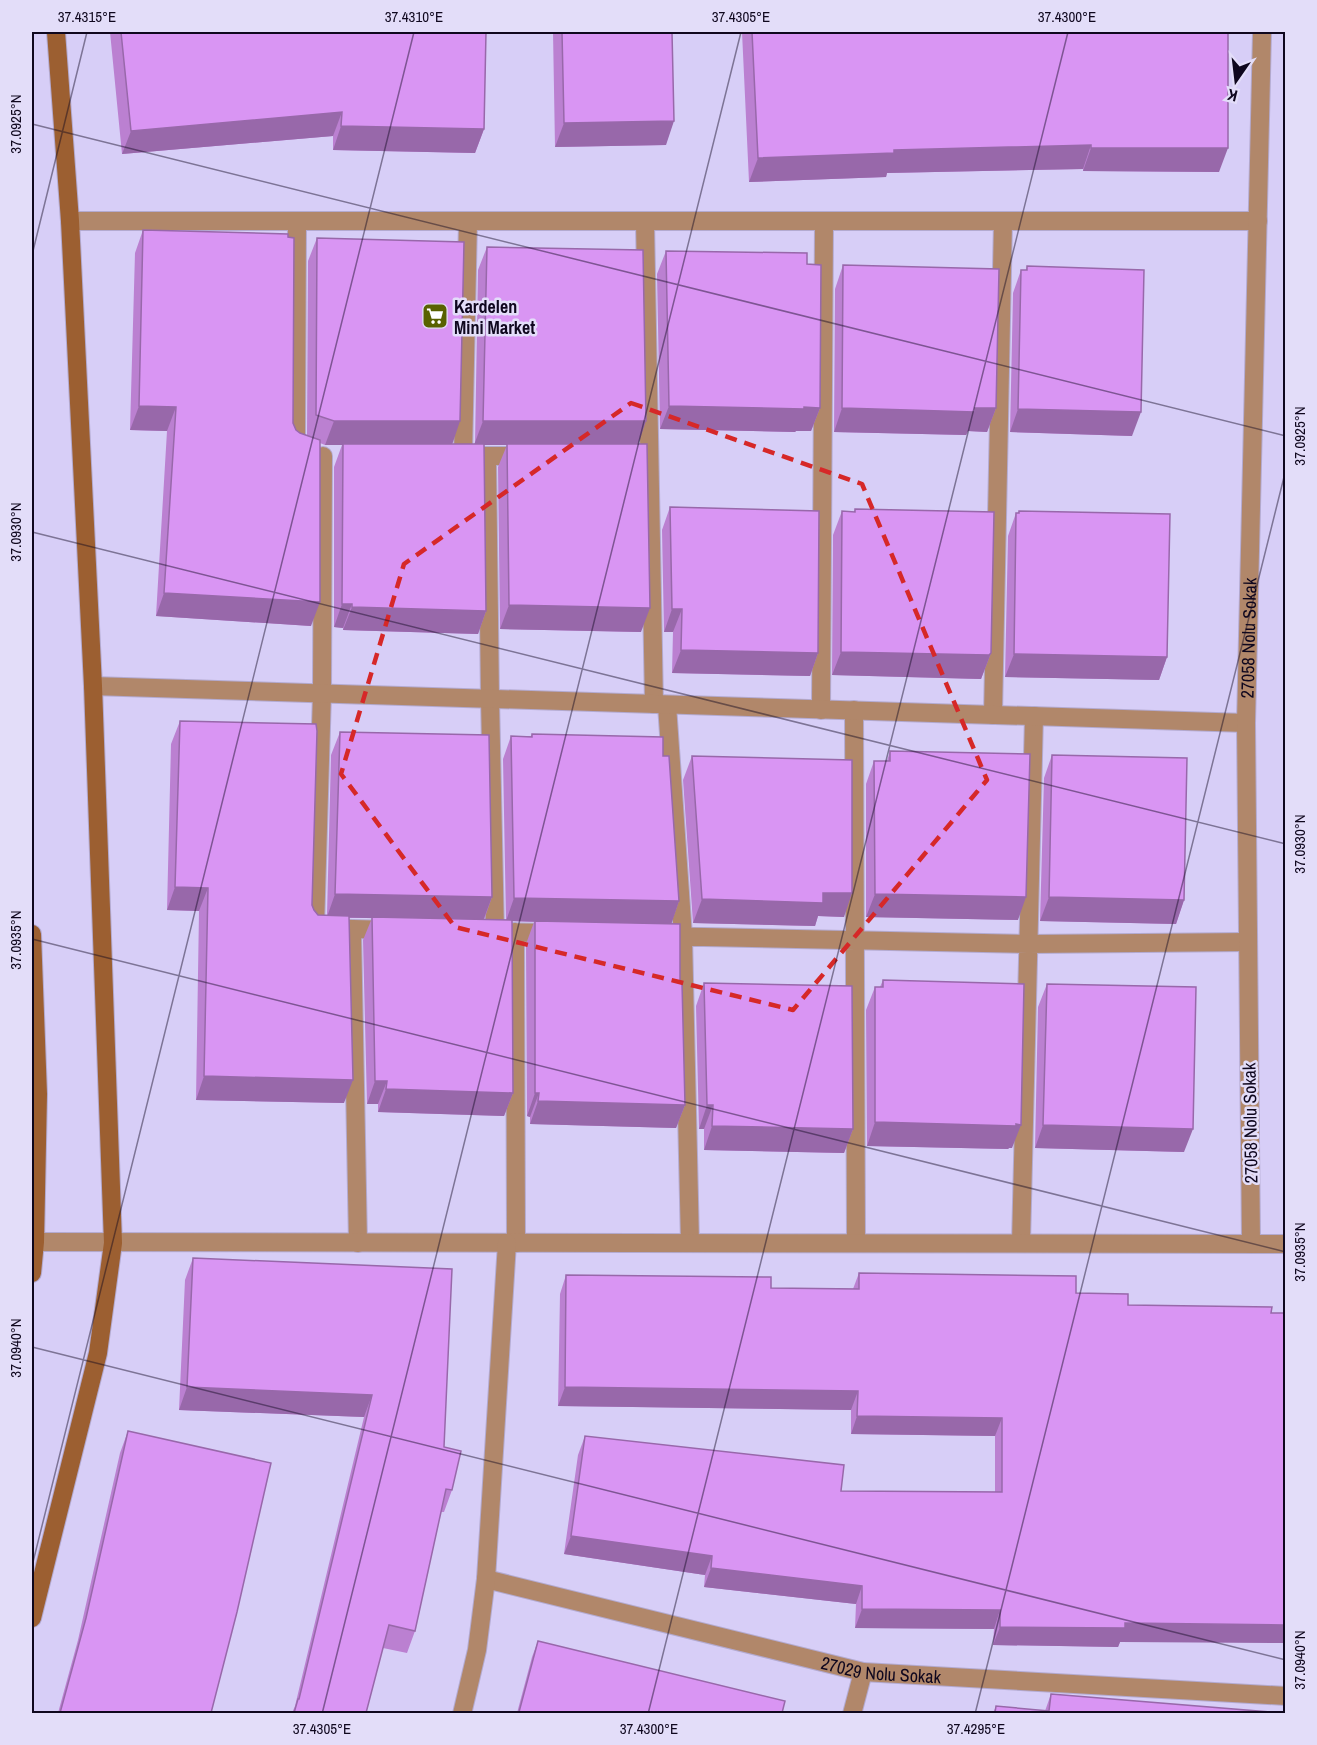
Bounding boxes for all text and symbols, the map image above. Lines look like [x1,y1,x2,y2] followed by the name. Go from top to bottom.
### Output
[58,6,116,27] text: 37.4315°E
[385,6,443,27] text: 37.4310°E
[712,6,770,27] text: 37.4305°E
[1038,6,1096,27] text: 37.4300°E
[1206,51,1266,111] north arrow
[1225,84,1240,107] text: K
[5,94,26,154] text: 37.0925°N
[454,294,535,340] place label: Kardelen Mini Market
[420,301,450,331] supermarket icon: Kardelen Mini Market
[1289,406,1310,466] text: 37.0925°N
[5,502,26,562] text: 37.0930°N
[1234,577,1262,699] street label: 27058 Nolu Sokak
[1289,814,1310,874] text: 37.0930°N
[5,910,26,970] text: 37.0935°N
[1236,1062,1264,1184] street label: 27058 Nolu Sokak
[1289,1222,1310,1282] text: 37.0935°N
[5,1318,26,1378] text: 37.0940°N
[1289,1630,1310,1690] text: 37.0940°N
[819,1650,942,1689] street label: 27029 Nolu Sokak
[293,1718,351,1739] text: 37.4305°E
[620,1718,678,1739] text: 37.4300°E
[947,1718,1005,1739] text: 37.4295°E

